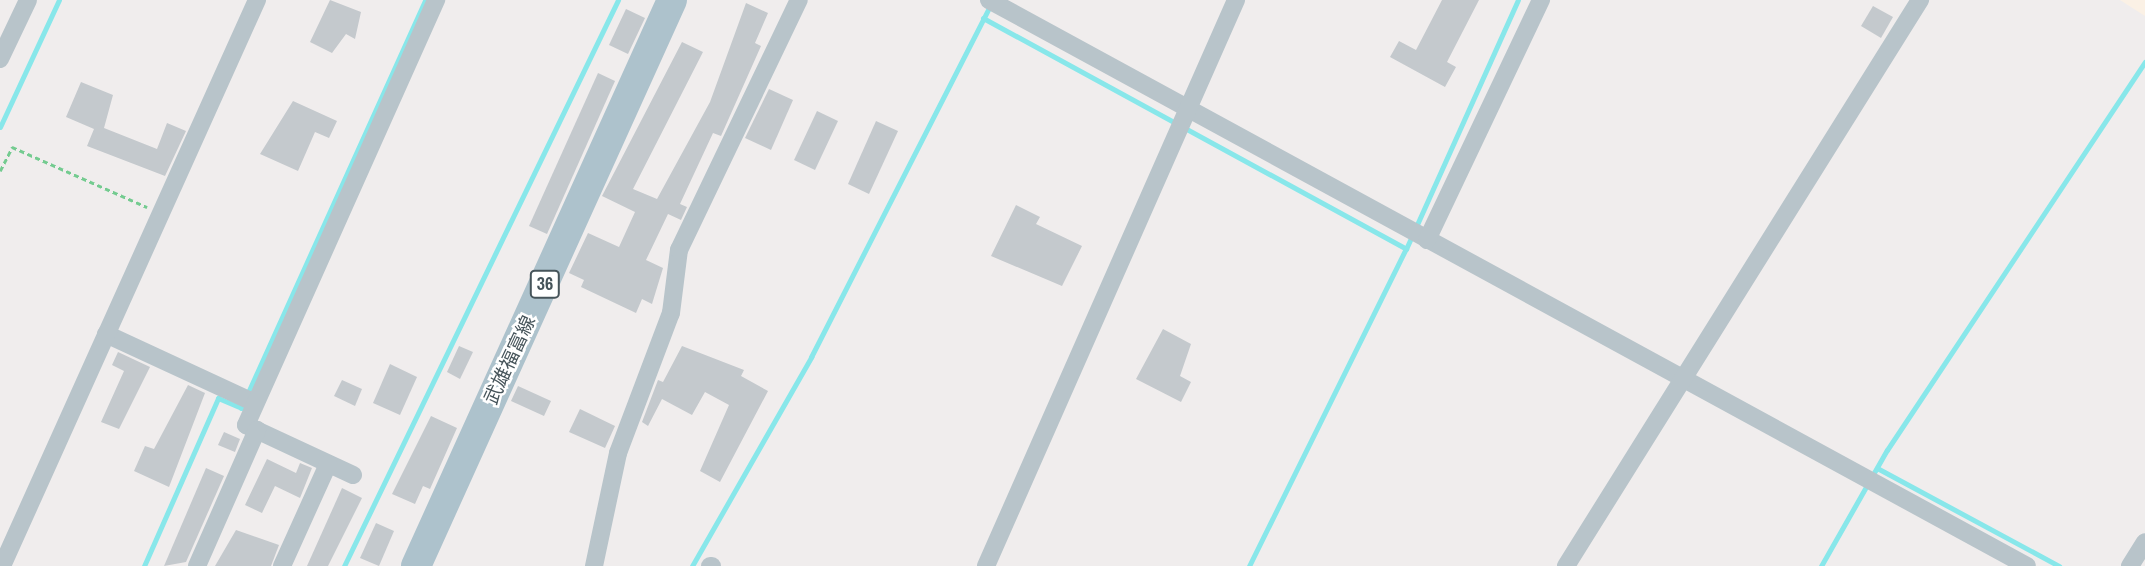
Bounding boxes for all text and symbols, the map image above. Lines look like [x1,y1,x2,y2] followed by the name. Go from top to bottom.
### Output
[529,270,561,298] road number: 36
[480,312,540,408] street label: 武雄福富線

